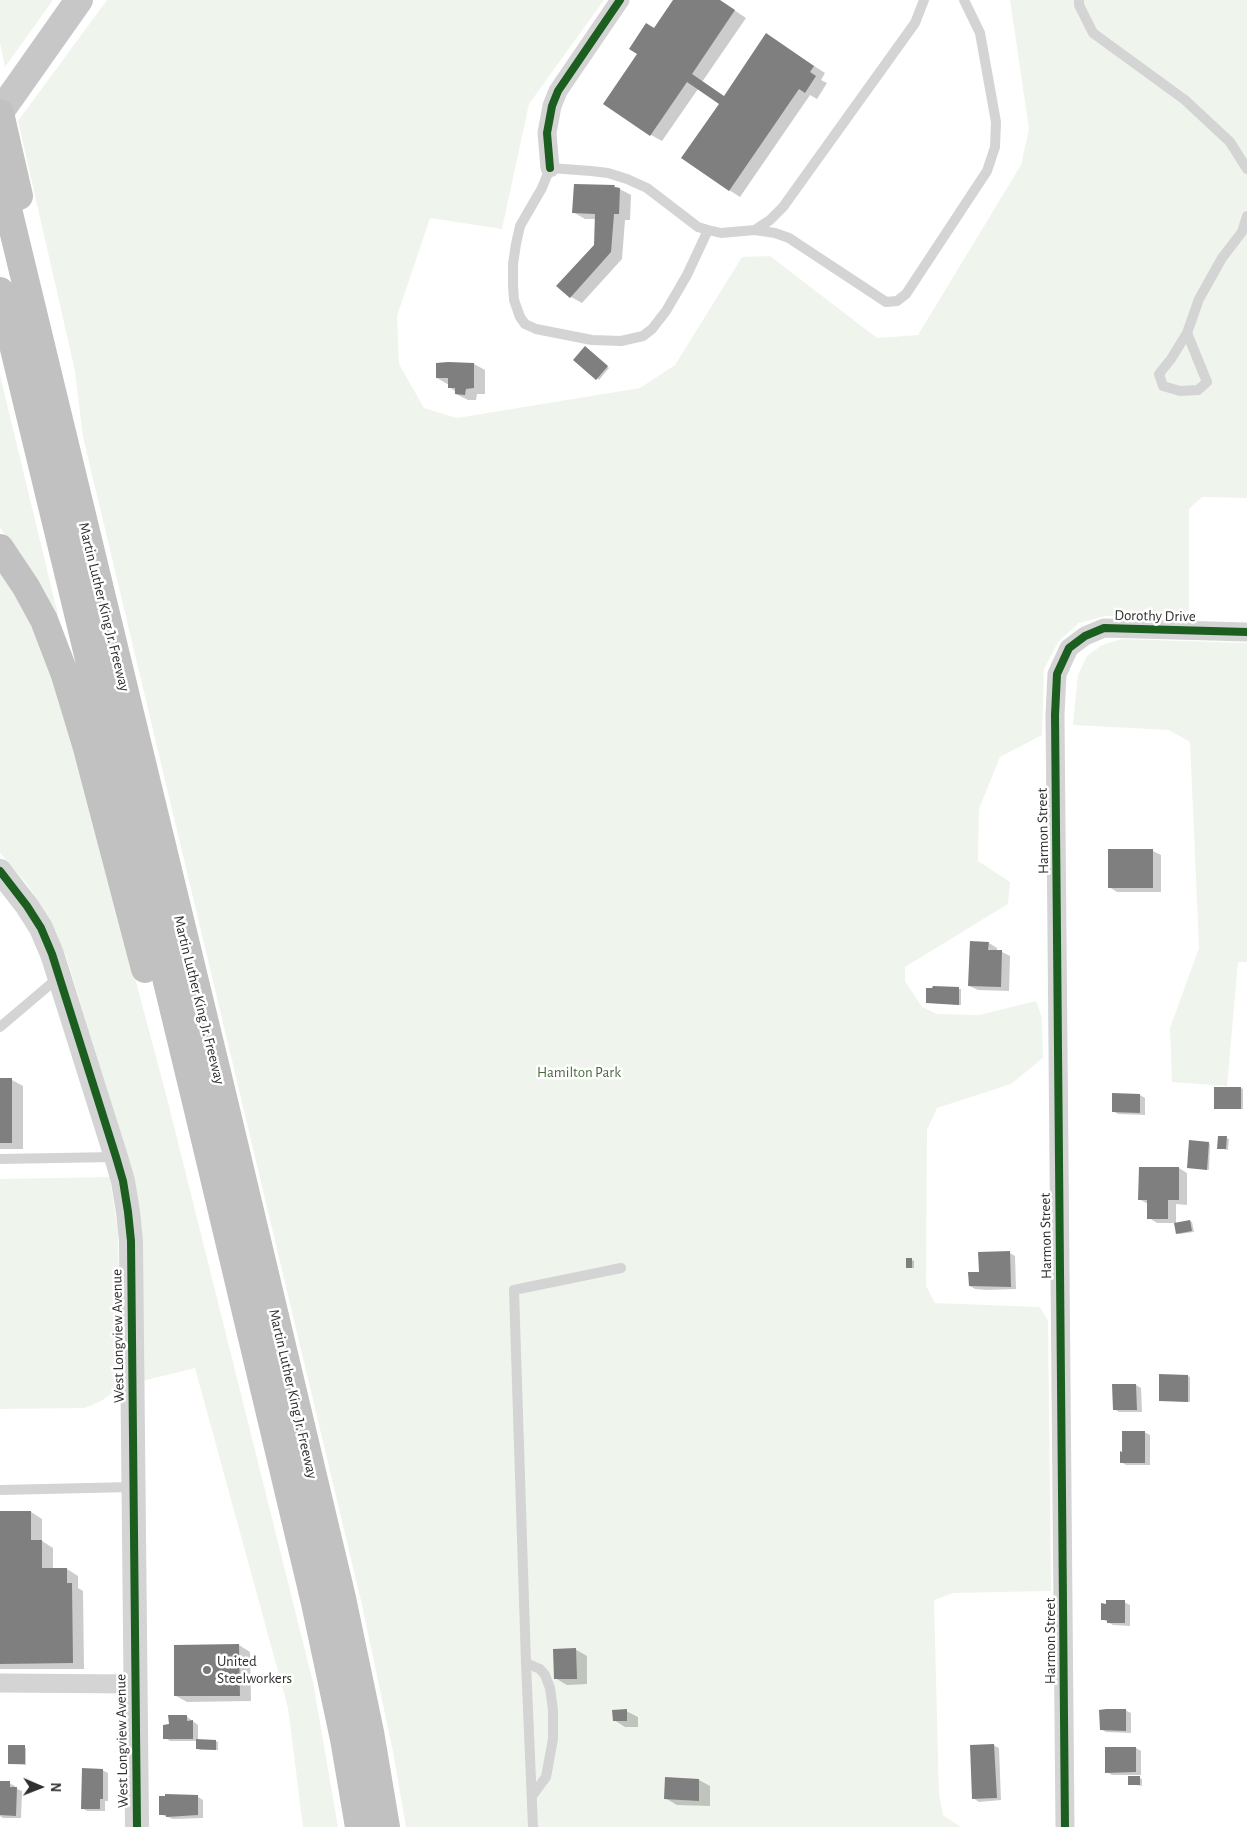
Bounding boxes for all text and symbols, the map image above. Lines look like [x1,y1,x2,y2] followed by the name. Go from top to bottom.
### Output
[74,521,134,693] street label: Martin Luther King Jr. Freeway
[1114,606,1196,626] street label: Dorothy Drive
[1033,788,1053,874] street label: Harmon Street
[169,914,229,1086] street label: Martin Luther King Jr. Freeway
[537,1063,621,1081] park label: Hamilton Park
[1036,1193,1056,1279] street label: Harmon Street
[108,1269,128,1403] street label: West Longview Avenue
[265,1307,321,1481] street label: Martin Luther King Jr. Freeway
[1041,1598,1059,1684] street label: Harmon Street
[217,1652,292,1687] place label: United Steelworkers
[201,1664,213,1676] marker: United Steelworkers
[112,1674,132,1808] street label: West Longview Avenue
[15,1762,65,1812] north arrow
[48,1782,62,1792] text: N

